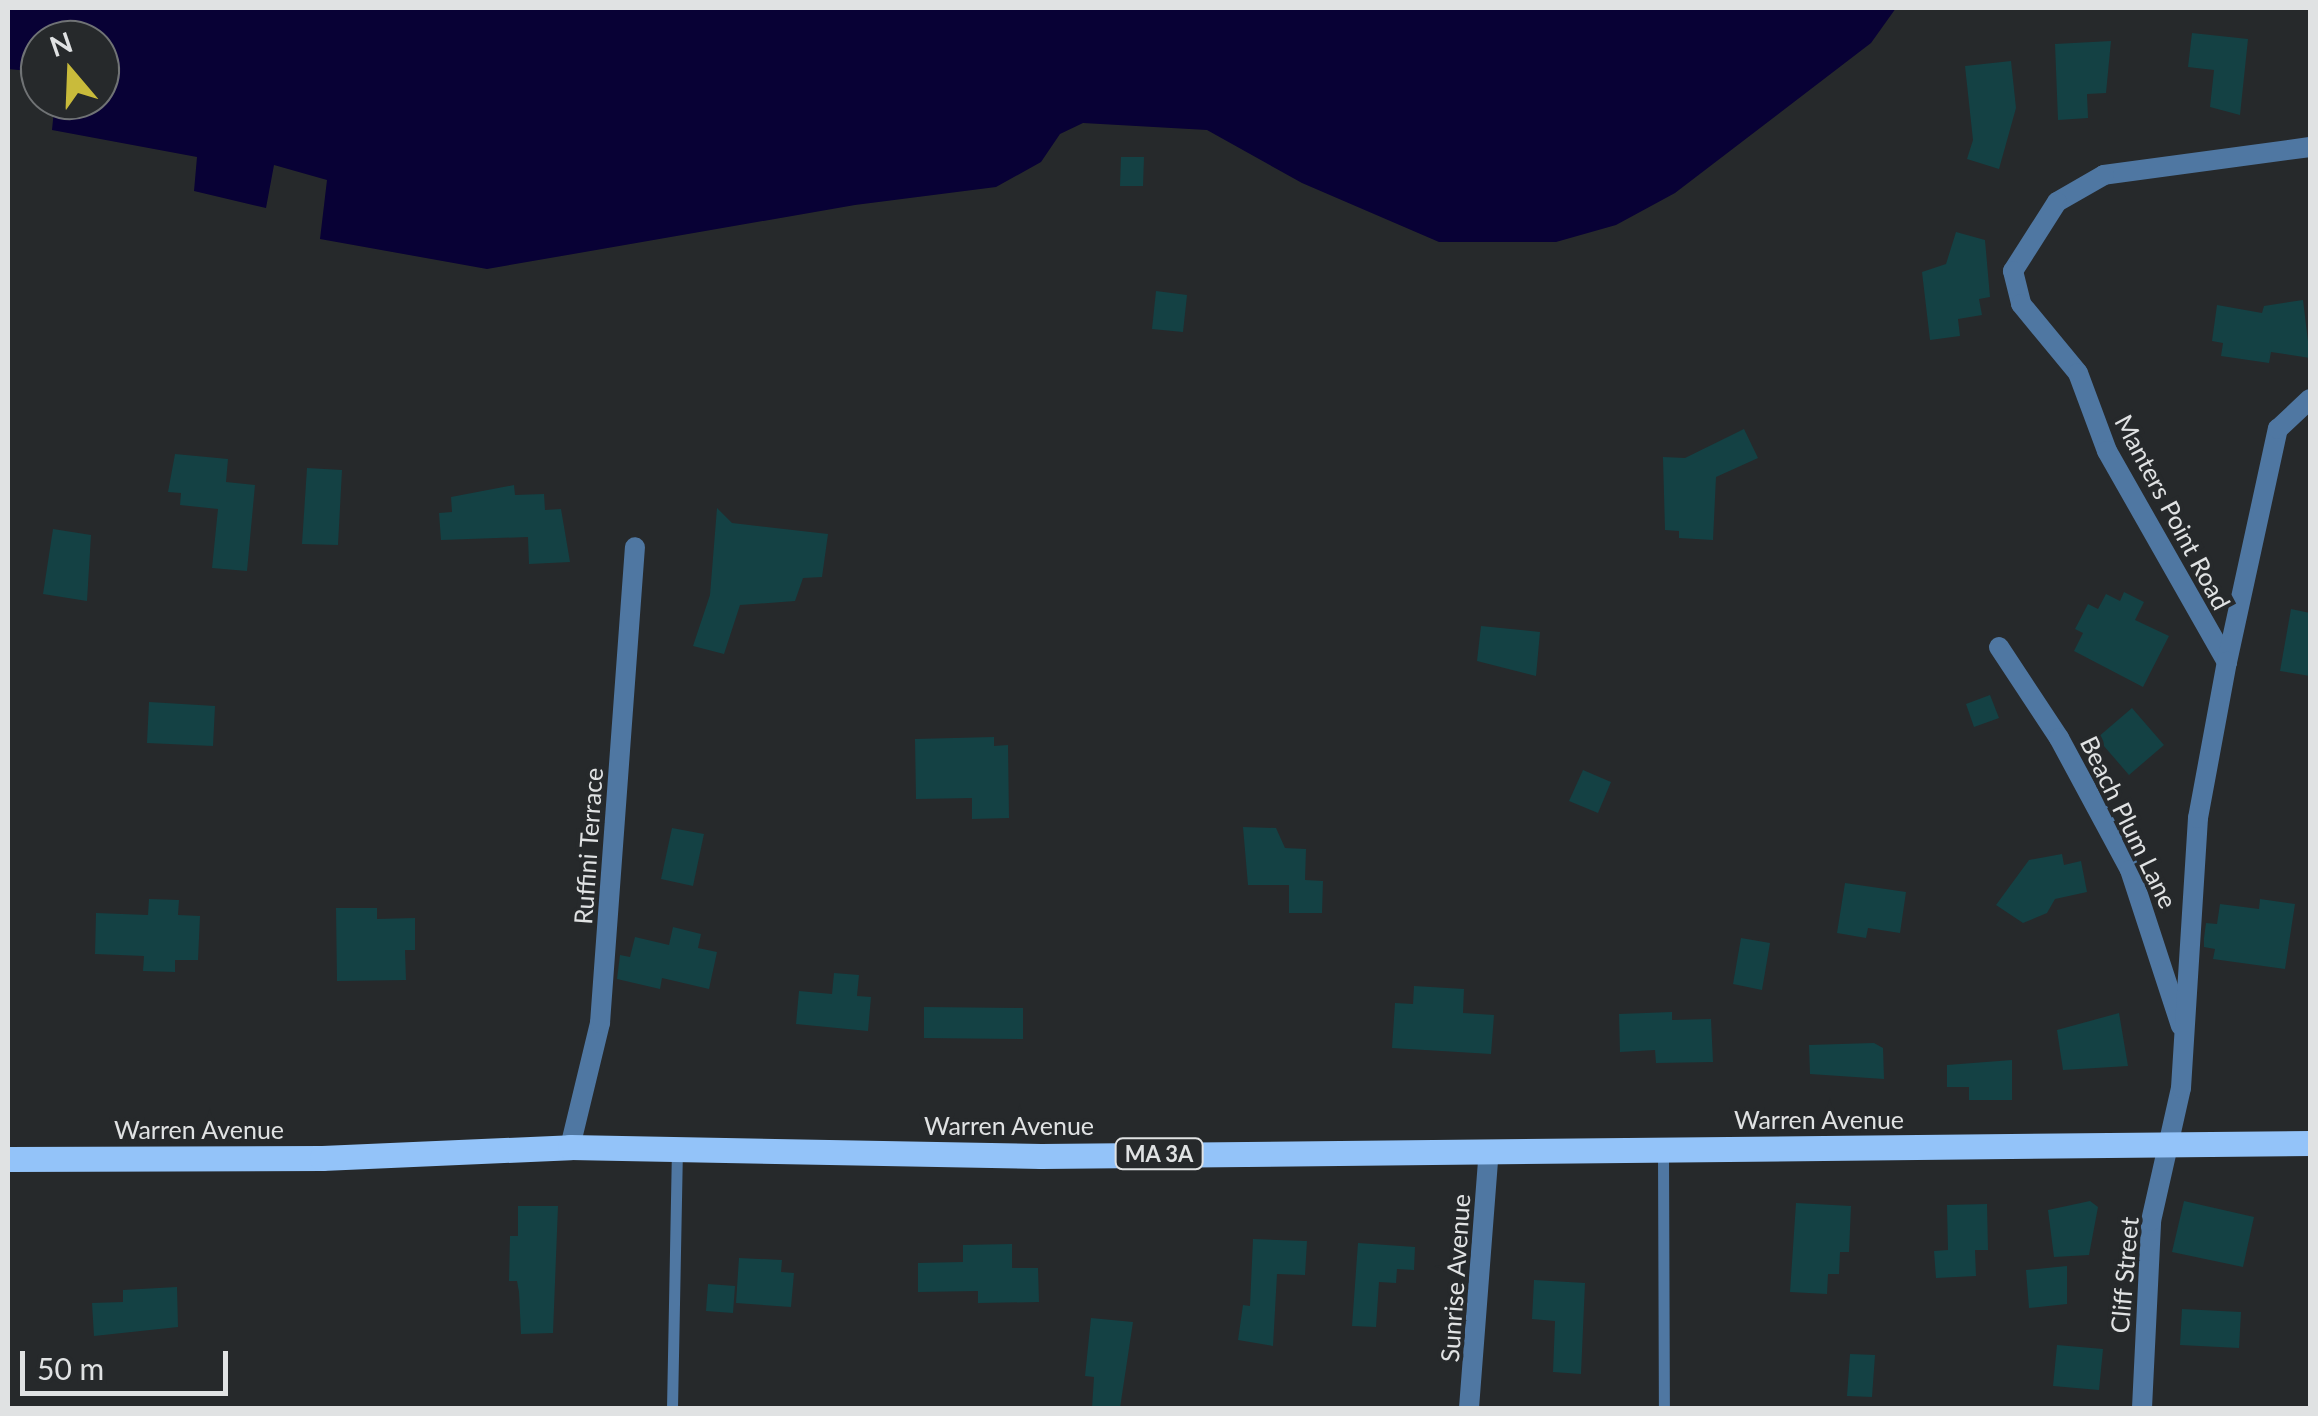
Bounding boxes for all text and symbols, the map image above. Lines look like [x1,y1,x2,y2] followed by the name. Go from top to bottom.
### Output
[20,20,120,120] north arrow
[45,24,77,63] text: N
[2109,409,2237,615] street label: Manters Point Road
[2074,731,2184,913] street label: Beach Plum Lane
[568,766,608,926] street label: Ruffini Terrace
[1734,1104,1904,1134] street label: Warren Avenue
[924,1110,1094,1140] street label: Warren Avenue
[114,1114,284,1144] street label: Warren Avenue
[1114,1137,1204,1171] road number: MA 3A
[1434,1192,1476,1364] street label: Sunrise Avenue
[2104,1215,2144,1335] street label: Cliff Street
[25,1331,232,1393] scale bar
[37,1350,104,1386] text: 50 m

